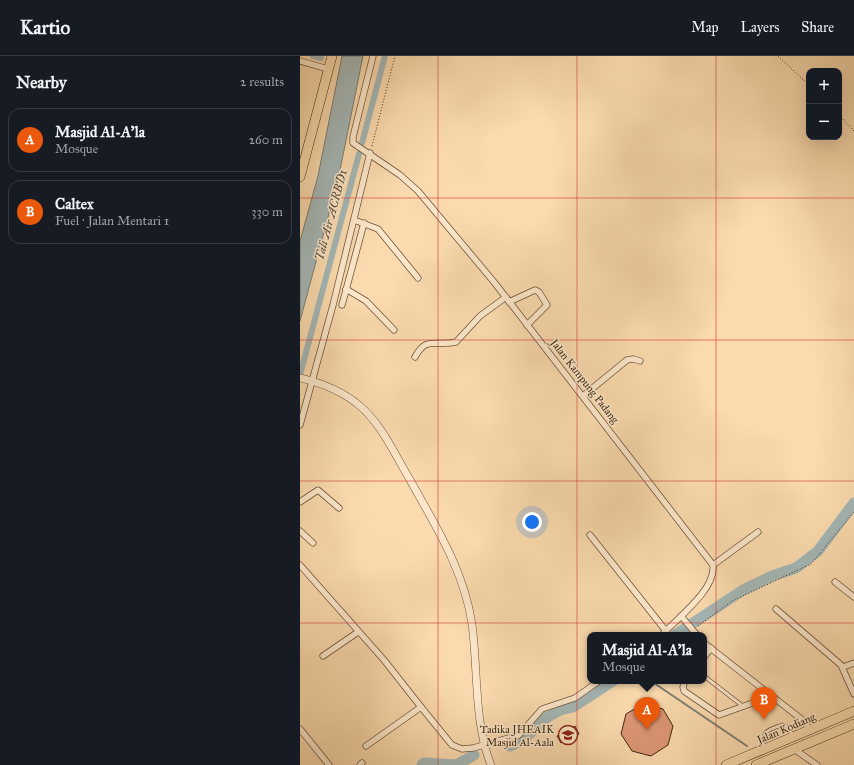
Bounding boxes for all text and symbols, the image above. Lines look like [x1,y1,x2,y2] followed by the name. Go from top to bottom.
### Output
[20,16,70,39] text: Kartio
[691,19,719,36] text: Map
[741,19,779,36] text: Layers
[801,19,834,36] text: Share
[806,68,842,140] map controls
[806,68,842,104] button: +
[16,72,67,93] text: Nearby
[240,74,284,90] text: 2 results
[806,104,842,140] button: −
[55,123,145,141] text: Masjid Al-A'la
[26,132,34,148] text: A
[249,132,283,148] text: 260 m
[55,141,98,157] text: Mosque
[312,168,350,262] water label: Tali Air ACRBD1
[55,195,94,213] text: Caltex
[26,204,34,220] text: B
[251,204,283,220] text: 330 m
[55,213,169,229] text: Fuel · Jalan Mentari 1
[546,336,622,427] street label: Jalan Kampung Padang
[522,512,542,532] your location
[587,632,707,684] popup
[602,641,692,659] text: Masjid Al-A'la
[602,659,645,675] text: Mosque
[751,687,777,720] pin: B
[634,697,660,730] pin: A
[754,710,819,748] street label: Jalan Kodiang
[480,723,555,749] place label: Tadika JHEAIK Masjid Al-Aala
[557,724,579,746] school or university icon: Tadika JHEAIK Masjid Al-Aala

